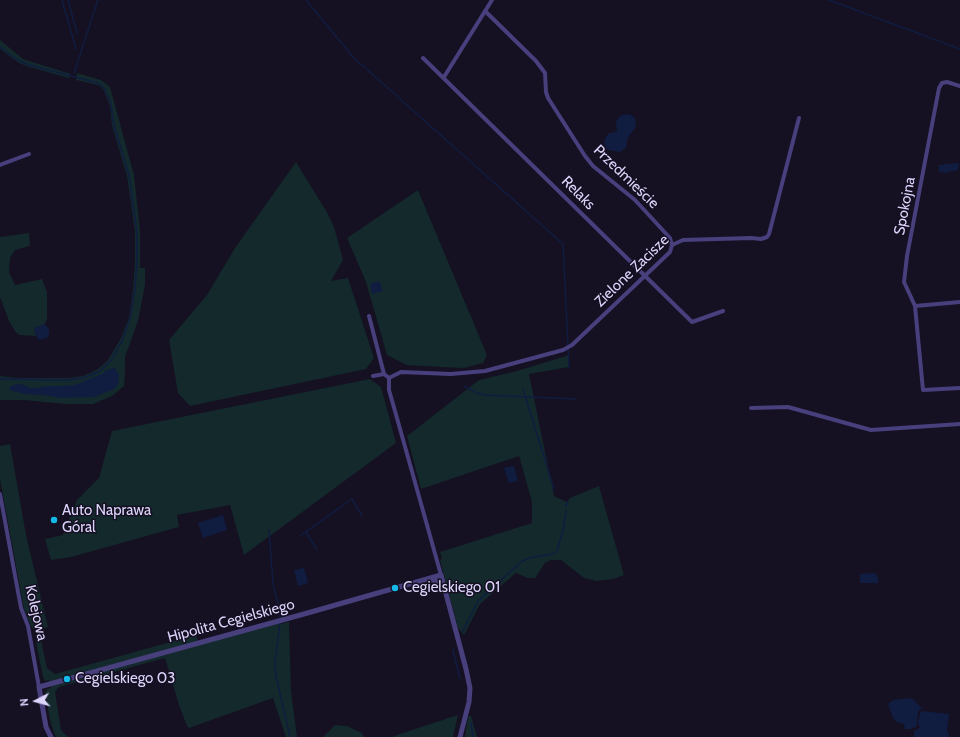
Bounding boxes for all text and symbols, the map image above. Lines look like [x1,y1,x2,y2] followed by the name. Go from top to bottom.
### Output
[590,141,662,213] street label: Przedmieście
[557,172,599,214] street label: Relaks
[891,175,919,237] street label: Spokojna
[591,231,673,311] street label: Zielone Zacisze
[62,502,151,537] place label: Auto Naprawa Góral
[49,515,59,525] marker: Auto Naprawa Góral
[403,579,500,597] place label: Cegielskiego 01
[21,583,51,643] street label: Kolejowa
[390,583,400,593] marker: Cegielskiego 01
[165,595,297,647] street label: Hipolita Cegielskiego
[75,670,175,688] place label: Cegielskiego 03
[62,674,72,684] marker: Cegielskiego 03
[16,681,56,721] north arrow
[17,698,31,707] text: N

